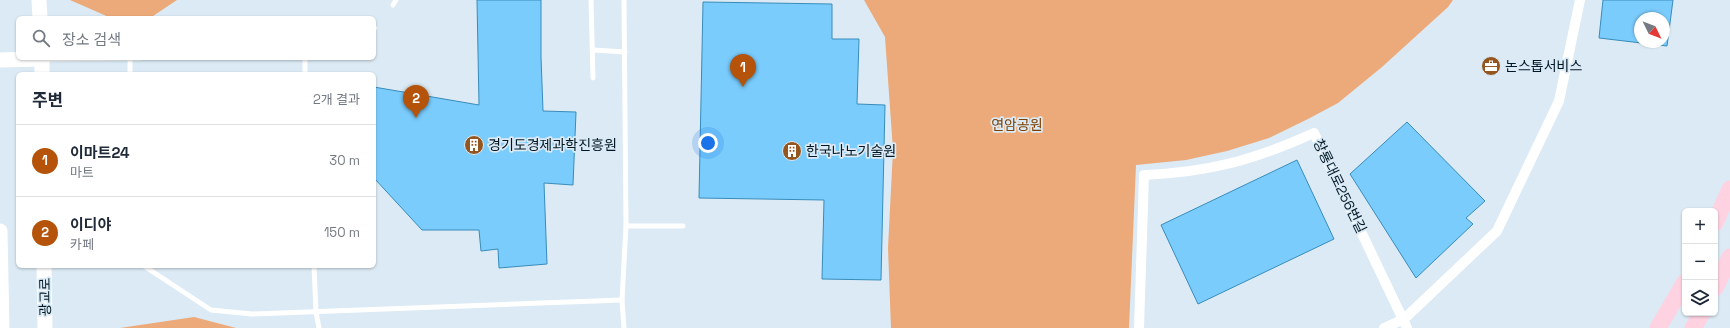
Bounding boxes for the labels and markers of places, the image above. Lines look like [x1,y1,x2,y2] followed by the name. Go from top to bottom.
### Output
[730,54,756,87] pin: 1
[1480,55,1502,77] office icon: 논스톱서비스
[1505,57,1582,75] place label: 논스톱서비스
[403,85,429,118] pin: 2
[463,134,485,156] building icon: 경기도경제과학진흥원
[488,136,617,154] place label: 경기도경제과학진흥원
[781,140,803,162] building icon: 한국나노기술원
[806,142,896,160] place label: 한국나노기술원

